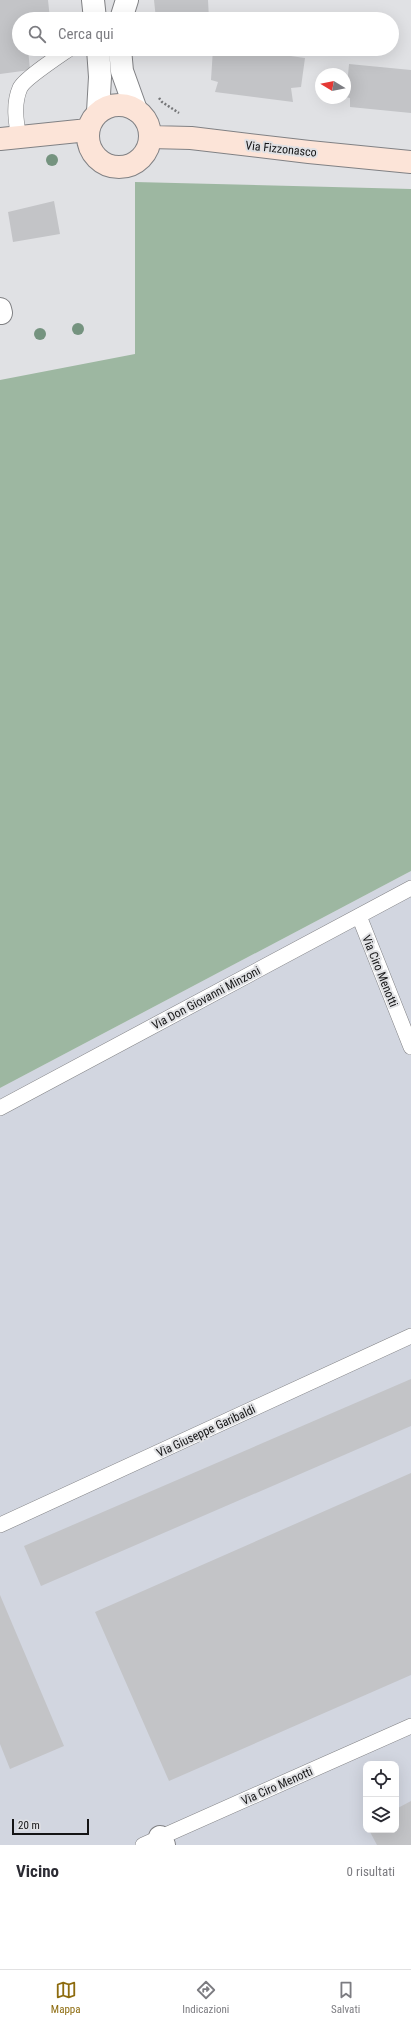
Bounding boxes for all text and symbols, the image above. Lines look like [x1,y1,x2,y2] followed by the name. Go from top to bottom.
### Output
[12,12,399,56] search box
[26,23,48,45] icon: search
[58,25,114,43] text: Cerca qui
[315,68,351,104] north arrow
[245,138,317,160] street label: Via Fizzonasco
[359,933,401,1009] street label: Via Ciro Menotti
[150,964,262,1032] street label: Via Don Giovanni Minzoni
[154,1402,258,1460] street label: Via Giuseppe Garibaldi
[363,1761,399,1833] map controls
[363,1761,399,1797] button: locate
[239,1764,315,1808] street label: Via Ciro Menotti
[363,1797,399,1833] button: layers
[12,1817,89,1836] scale bar
[18,1819,40,1832] text: 20 m
[16,1861,59,1881] text: Vicino
[347,1864,395,1879] text: 0 risultati
[51,1979,81,2016] tab: Mappa
[182,1979,229,2016] tab: Indicazioni
[331,1979,360,2016] tab: Salvati

